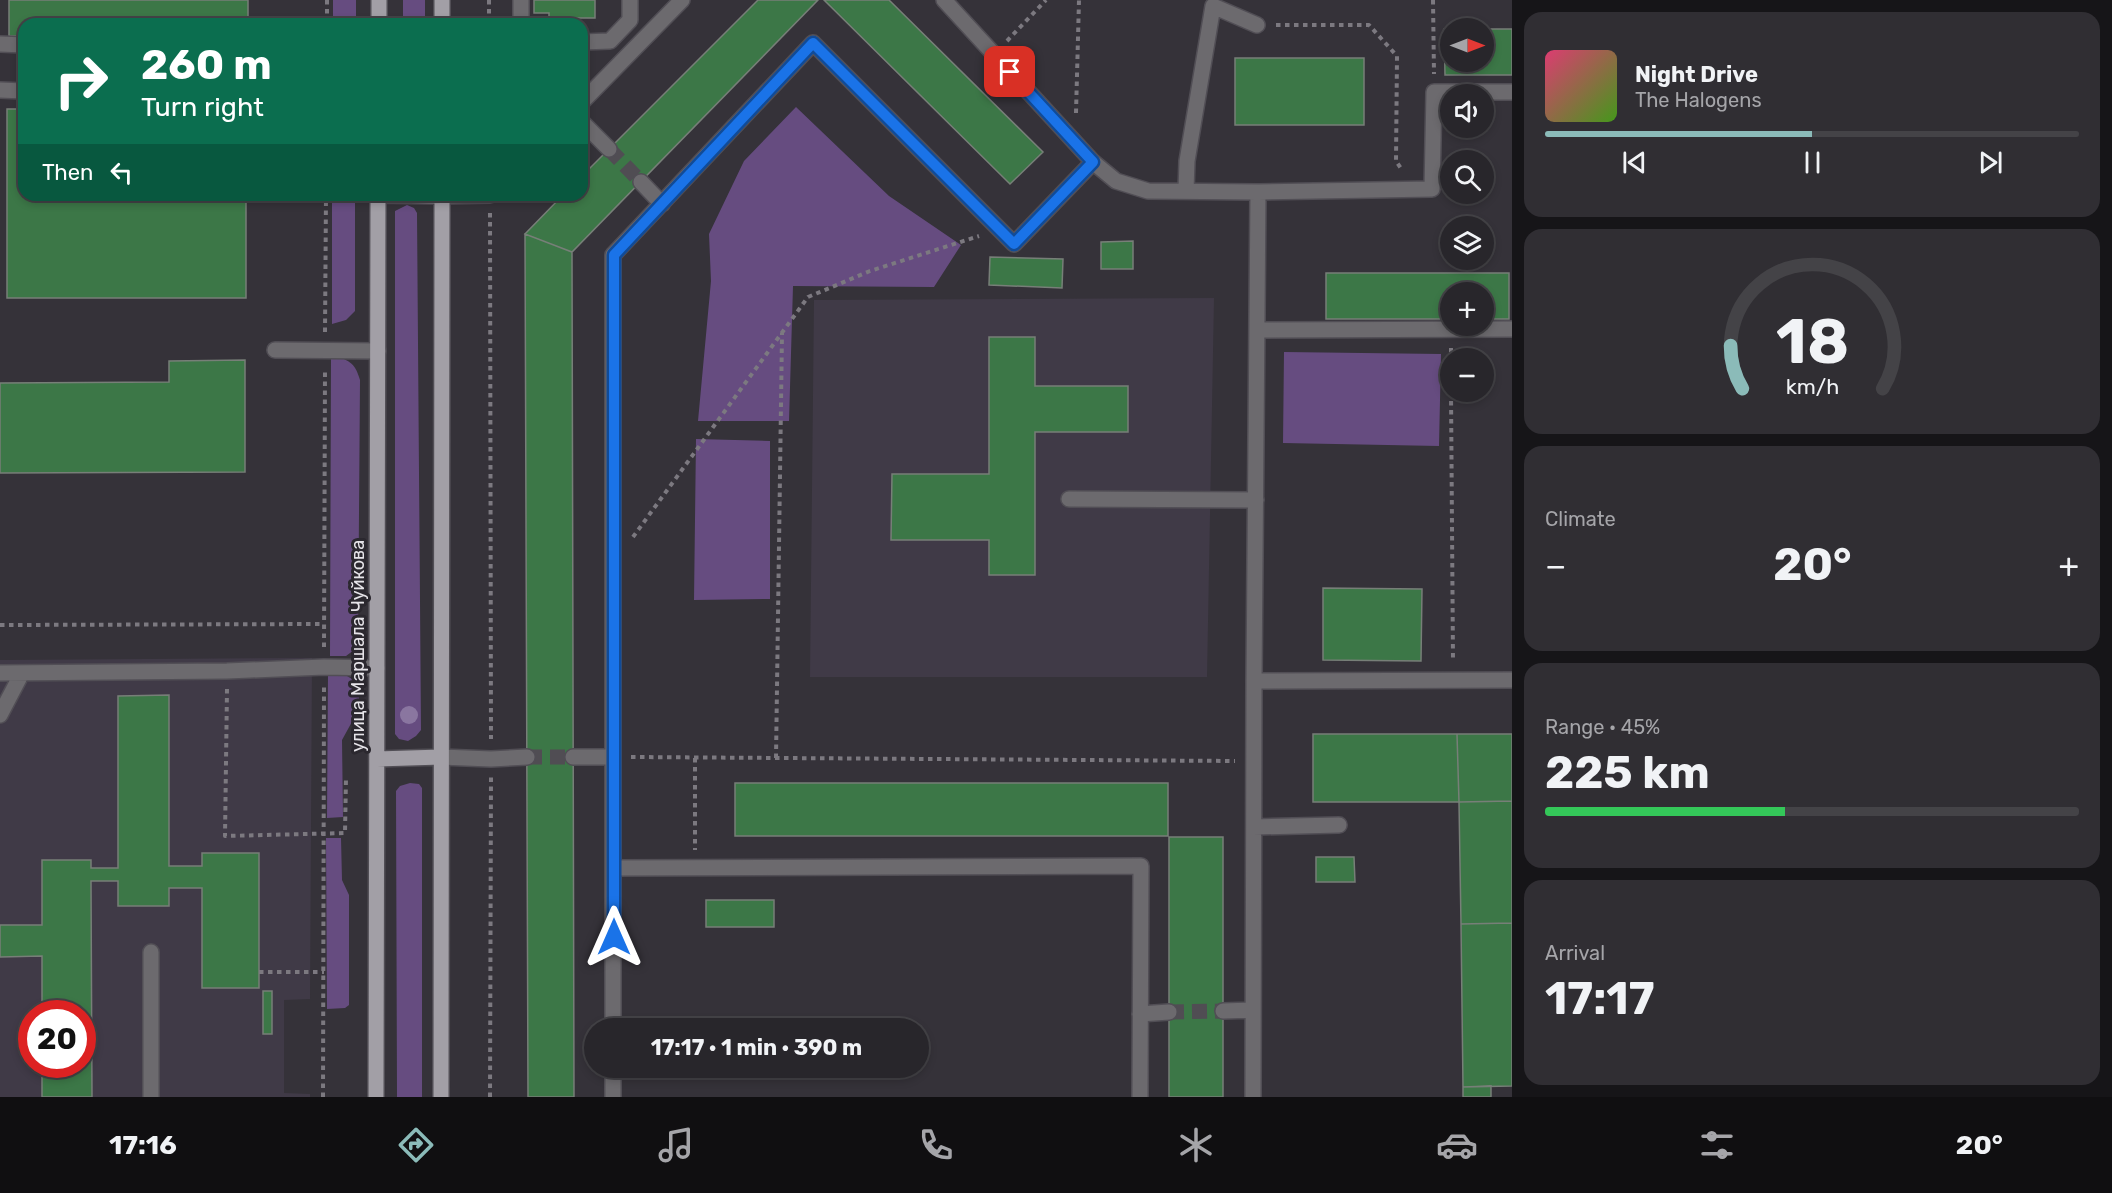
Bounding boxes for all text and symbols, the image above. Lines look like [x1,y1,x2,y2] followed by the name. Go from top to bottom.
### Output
[1440,18,1494,72] north arrow
[1440,18,1494,402] map controls
[141,40,272,90] text: 260 m
[42,42,120,120] icon: right
[984,46,1035,97] pin
[993,55,1026,88] icon: arrive
[1635,61,1758,88] text: Night Drive
[1440,84,1494,138] button: sound
[1635,88,1762,112] text: The Halogens
[141,91,264,123] text: Turn right
[1618,146,1651,179] icon: previous
[1796,146,1829,179] icon: pause
[1974,146,2007,179] icon: next
[1440,150,1494,204] button: search
[105,156,138,189] icon: left
[42,159,93,186] text: Then
[1440,216,1494,270] button: layers
[1440,282,1494,336] button: +
[1775,305,1849,379] text: 18
[1440,348,1494,402] button: −
[1785,374,1839,399] text: km/h
[1545,507,1616,531] text: Climate
[1773,538,1852,591] text: 20°
[347,540,369,752] street label: улица Маршала Чуйкова
[1545,546,1566,585] text: −
[2058,546,2079,585] text: +
[1545,715,1660,739] text: Range · 45%
[1545,746,1710,799] text: 225 km
[582,905,646,969] position arrow
[1545,941,1605,965] text: Arrival
[1545,972,1654,1025] text: 17:17
[18,1000,96,1078] speed limit sign: 20
[651,1034,862,1061] text: 17:17 · 1 min · 390 m
[395,1124,437,1166] icon: directions
[655,1124,697,1166] icon: music
[915,1124,957,1166] icon: phone
[1175,1124,1217,1166] icon: climate
[1436,1124,1478,1166] icon: car
[1696,1124,1738,1166] icon: filters
[109,1129,177,1161] text: 17:16
[1956,1129,2003,1161] text: 20°

